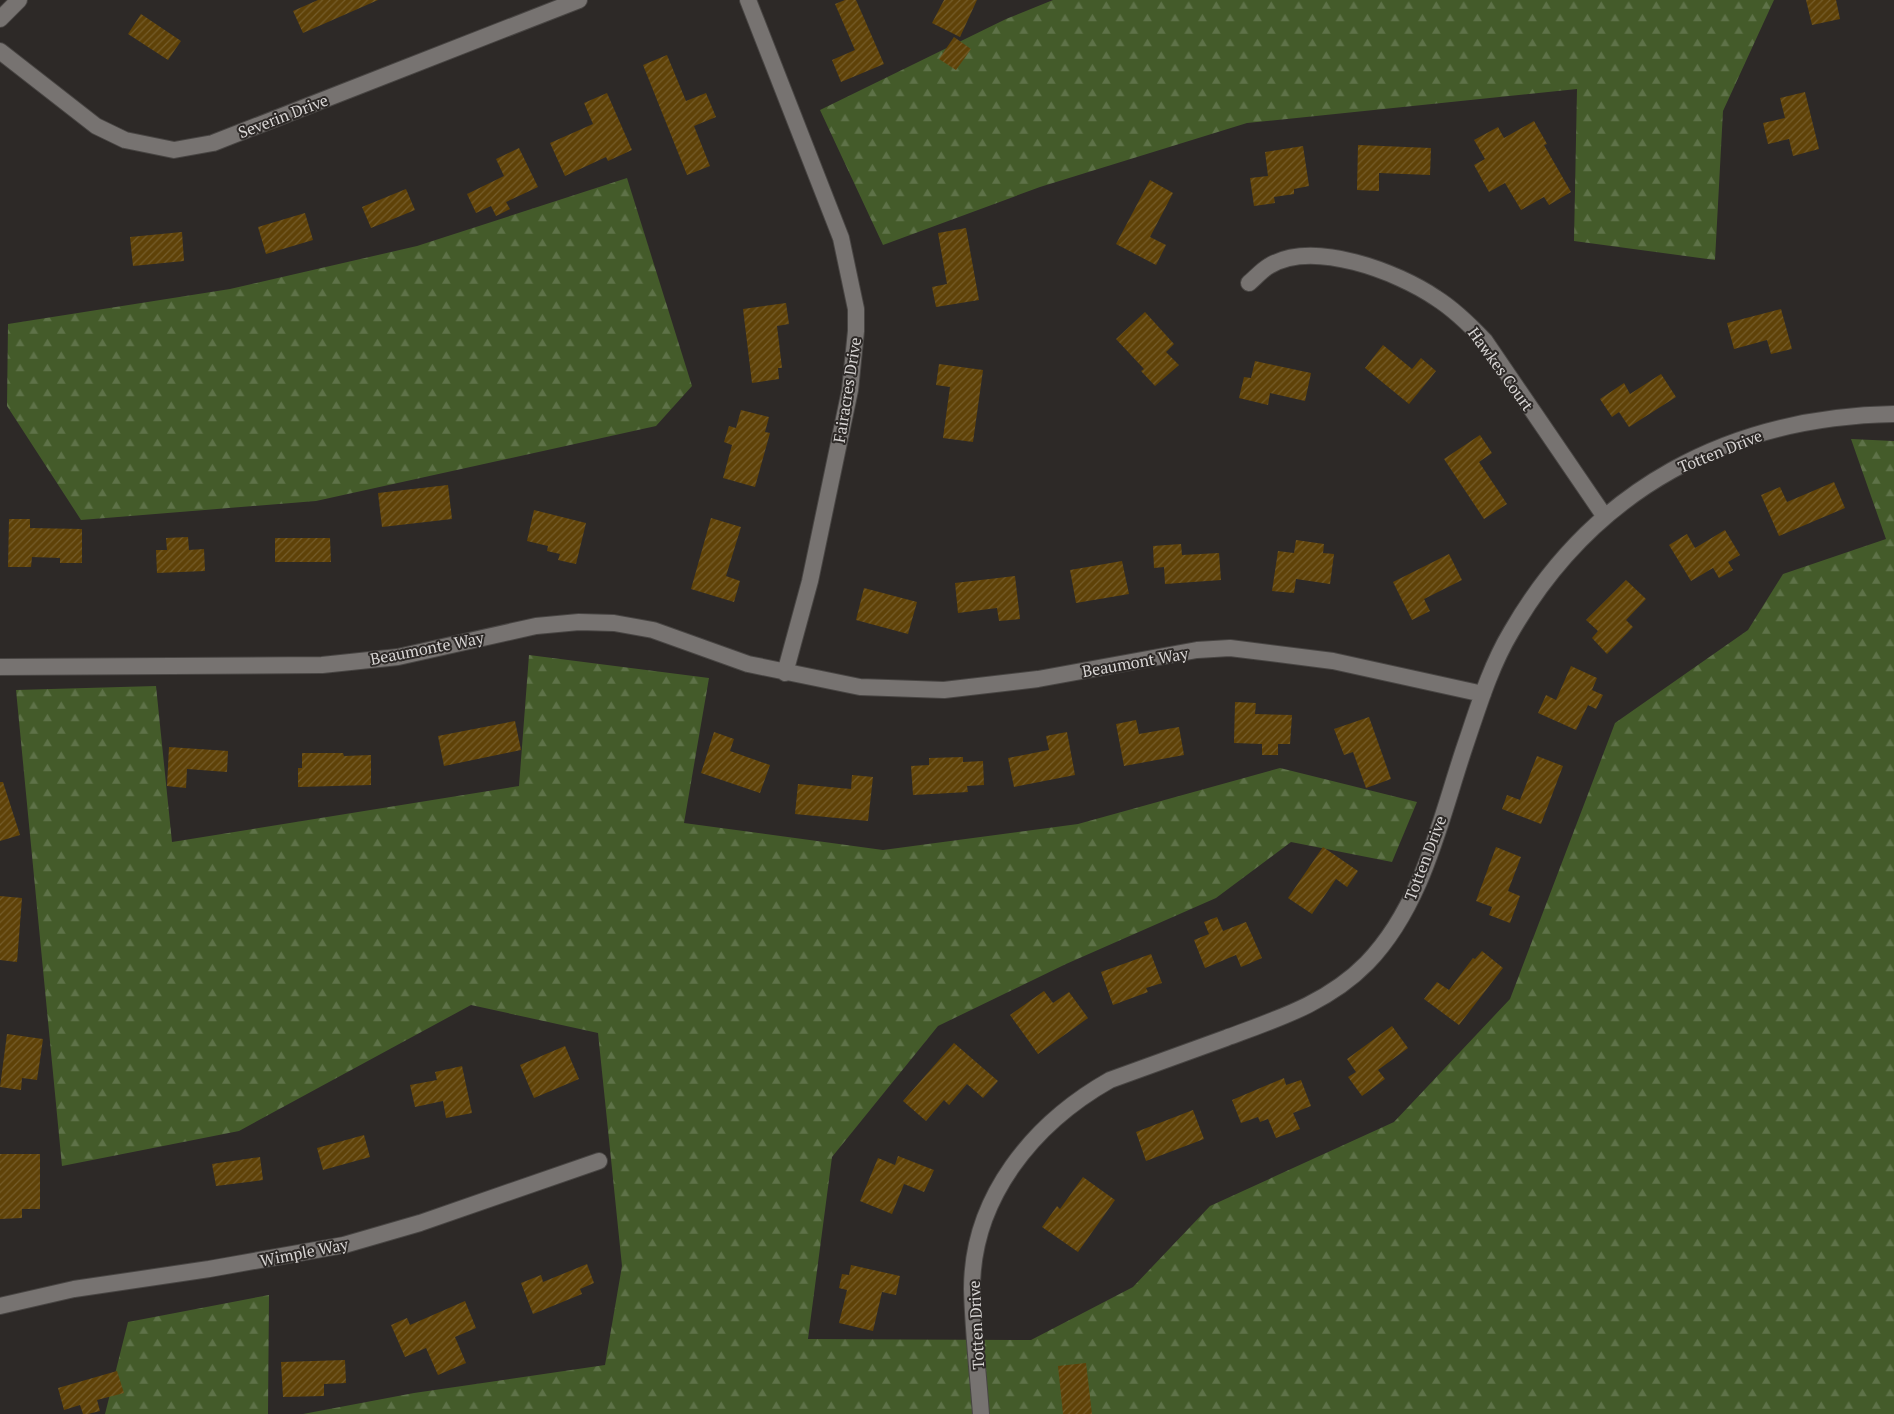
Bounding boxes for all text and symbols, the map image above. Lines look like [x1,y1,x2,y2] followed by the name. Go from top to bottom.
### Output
[235,89,331,143] street label: Severin Drive
[1463,323,1539,415] street label: Hawkes Court
[828,336,866,444] street label: Fairacres Drive
[1675,424,1765,478] street label: Totten Drive
[368,626,487,670] street label: Beaumonte Way
[1080,642,1191,682] street label: Beaumont Way
[1399,812,1451,904] street label: Totten Drive
[258,1232,351,1271] street label: Wimple Way
[963,1280,989,1370] street label: Totten Drive

